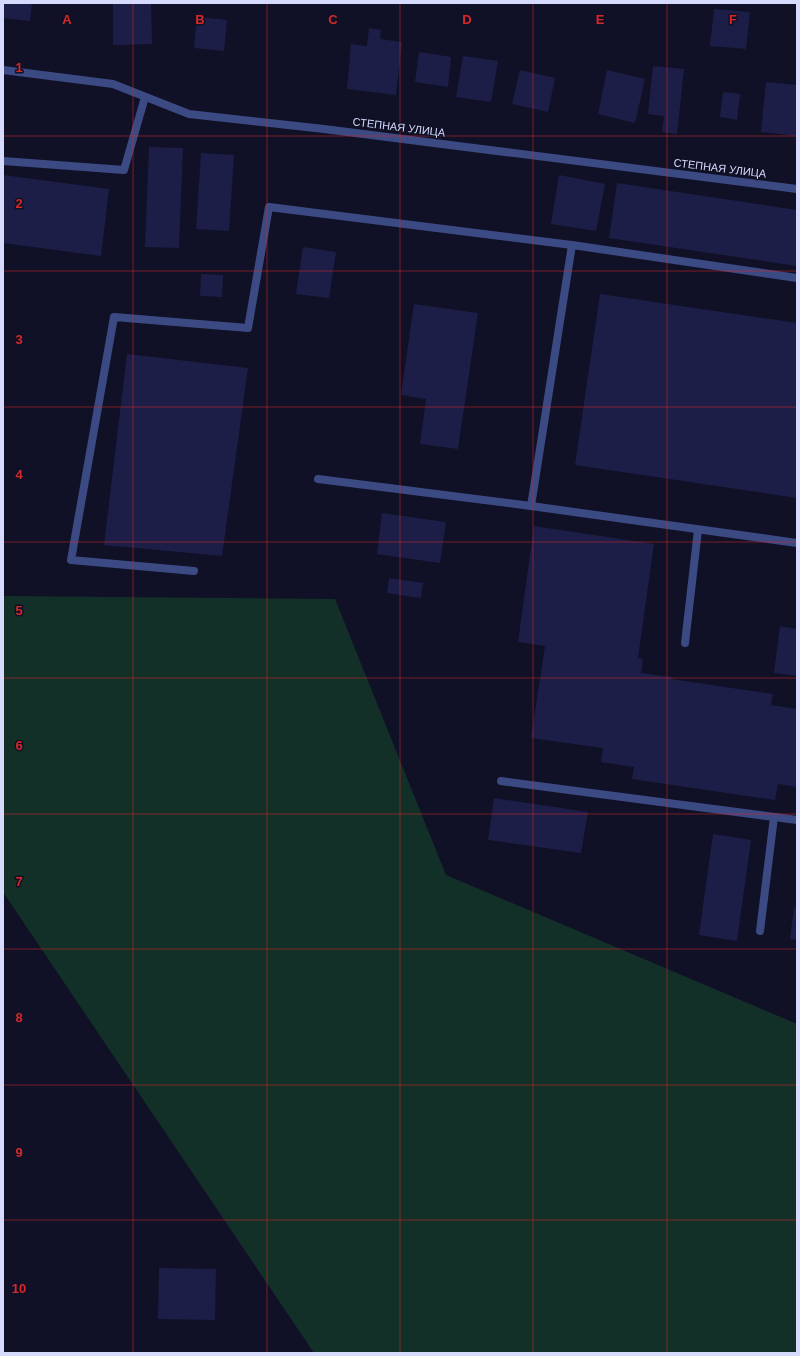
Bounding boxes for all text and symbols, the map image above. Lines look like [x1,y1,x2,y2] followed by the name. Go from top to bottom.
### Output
[62,12,72,27] text: A
[195,12,205,27] text: B
[328,12,338,27] text: C
[462,12,472,27] text: D
[596,12,605,27] text: E
[729,12,737,27] text: F
[15,60,23,75] text: 1
[352,115,447,139] street label: СТЕПНАЯ УЛИЦА
[673,156,768,180] street label: СТЕПНАЯ УЛИЦА
[15,196,23,211] text: 2
[15,332,23,347] text: 3
[15,467,23,482] text: 4
[15,603,23,618] text: 5
[15,738,23,753] text: 6
[15,874,23,889] text: 7
[15,1010,23,1025] text: 8
[15,1145,23,1160] text: 9
[12,1281,26,1296] text: 10

